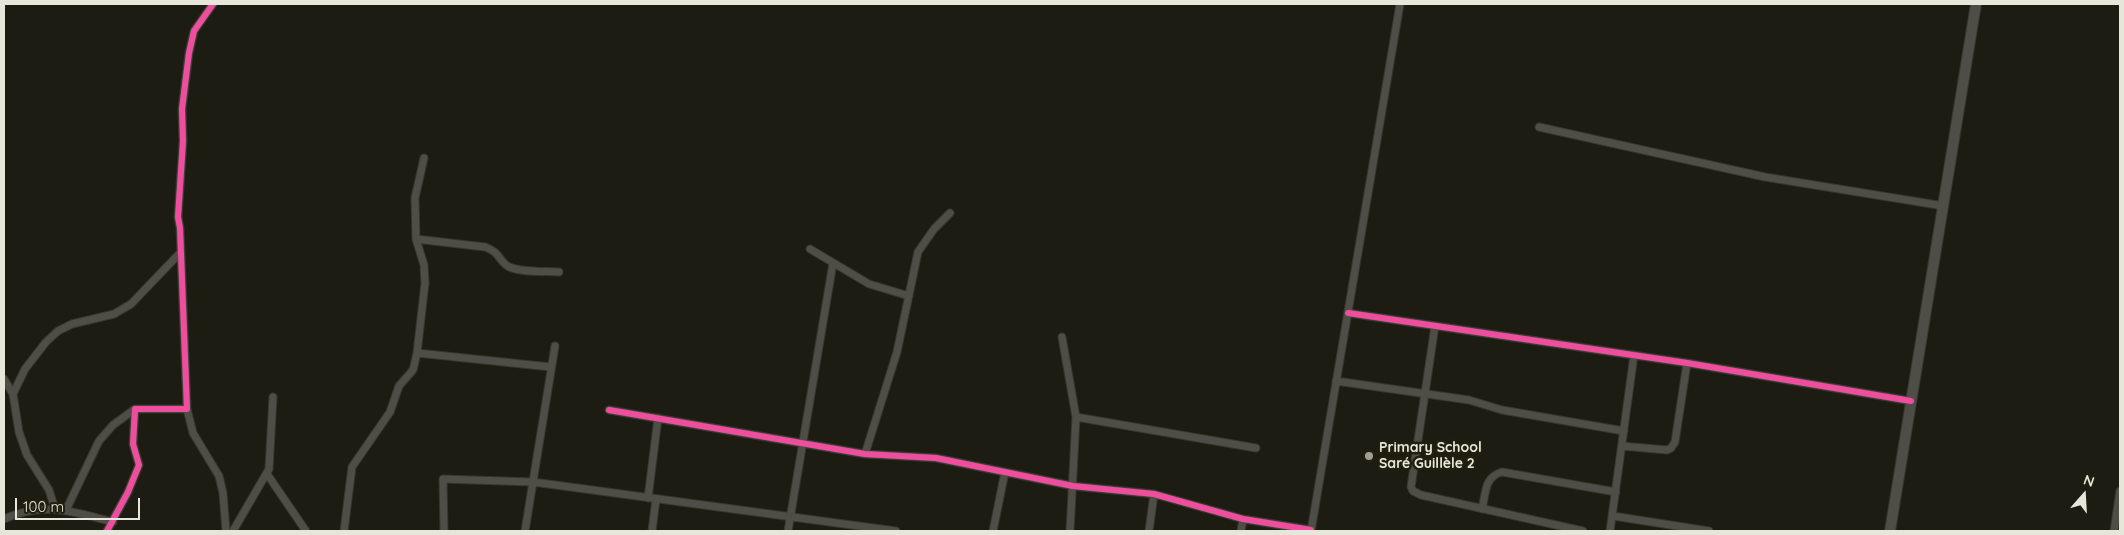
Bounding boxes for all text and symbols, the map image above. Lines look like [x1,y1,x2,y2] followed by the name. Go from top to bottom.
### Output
[1379,440,1482,472] place label: Primary School Saré Guillèle 2
[1363,450,1375,462] marker: Primary School Saré Guillèle 2
[2059,470,2109,520] north arrow
[2081,471,2097,491] text: N
[18,488,142,520] scale bar
[23,497,64,516] text: 100 m

